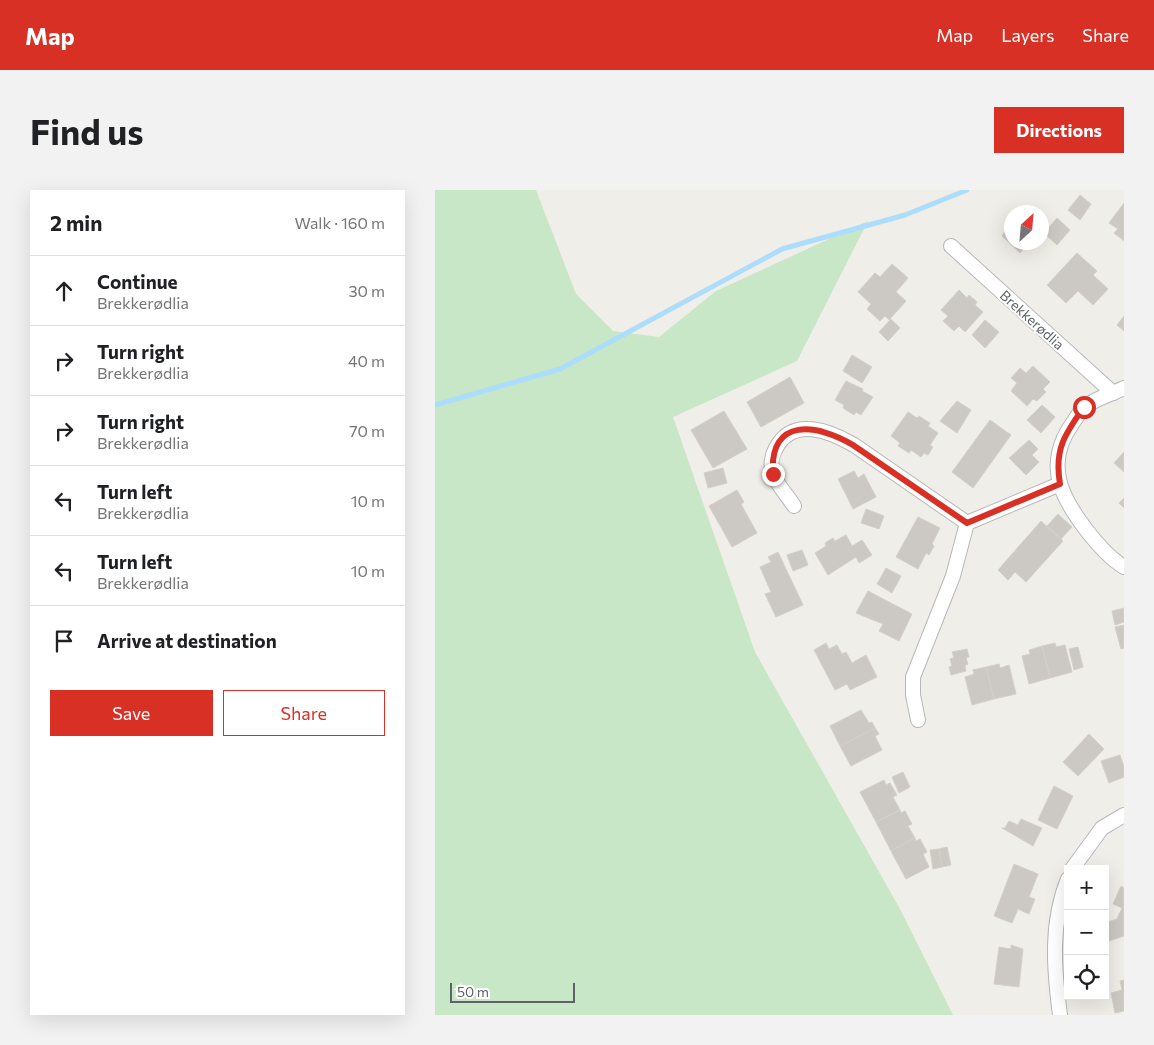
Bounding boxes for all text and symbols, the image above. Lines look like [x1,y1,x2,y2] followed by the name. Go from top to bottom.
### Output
[25,21,75,50] text: Map
[936,24,973,46] text: Map
[1001,24,1054,46] text: Layers
[1082,24,1129,46] text: Share
[994,107,1124,153] button: Directions
[30,109,144,152] text: Find us
[1004,205,1049,250] north arrow
[50,210,102,235] text: 2 min
[295,213,385,232] text: Walk · 160 m
[97,270,177,293] text: Continue
[50,277,78,305] icon: ahead
[348,281,385,300] text: 30 m
[997,286,1068,353] street label: Brekkerødlia
[97,293,189,312] text: Brekkerødlia
[97,340,184,363] text: Turn right
[50,347,78,375] icon: right
[348,351,385,370] text: 40 m
[97,363,189,382] text: Brekkerødlia
[1073,396,1096,419] route start
[97,410,184,433] text: Turn right
[50,417,78,445] icon: right
[349,421,385,440] text: 70 m
[97,433,189,452] text: Brekkerødlia
[762,463,785,486] route end
[97,480,172,503] text: Turn left
[50,487,78,515] icon: left
[351,491,385,510] text: 10 m
[97,503,189,522] text: Brekkerødlia
[97,550,172,573] text: Turn left
[50,557,78,585] icon: left
[351,561,385,580] text: 10 m
[97,573,189,592] text: Brekkerødlia
[50,627,78,655] icon: arrive
[97,629,277,652] text: Arrive at destination
[50,690,213,736] button: Save
[223,690,385,736] button: Share
[1064,865,1109,1000] map controls
[1064,865,1109,910] button: +
[1064,910,1109,955] button: −
[1064,955,1109,1000] button: locate
[450,980,575,1003] scale bar
[457,983,489,1000] text: 50 m

